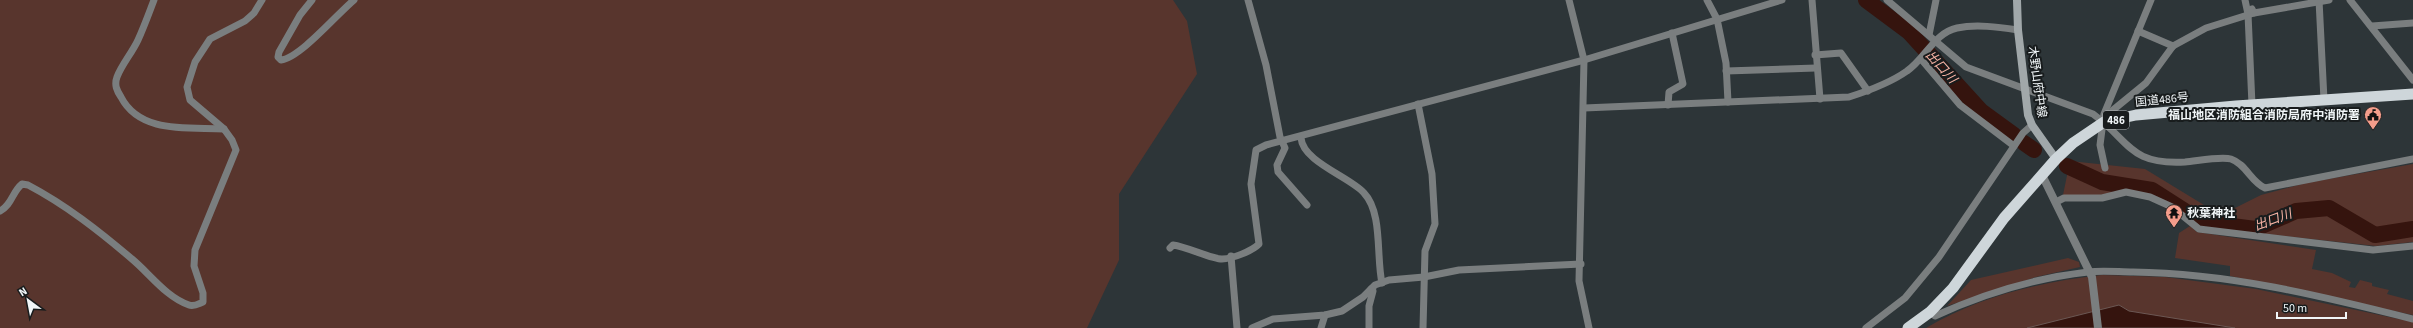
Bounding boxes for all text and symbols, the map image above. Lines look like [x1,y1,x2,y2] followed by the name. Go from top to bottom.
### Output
[2024,45,2050,119] street label: 木野山府中線
[1921,46,1962,89] water label: 出口川
[2134,89,2190,111] street label: 国道486号
[2363,105,2383,130] public building icon: 福山地区消防組合消防局府中消防署
[2168,107,2360,124] place label: 福山地区消防組合消防局府中消防署
[2103,111,2129,129] road number: 486
[2164,203,2184,228] temple icon: 秋葉神社
[2252,204,2296,235] water label: 出口川
[2187,205,2235,222] place label: 秋葉神社
[8,280,48,320] north arrow
[16,284,30,300] text: N
[2277,294,2346,320] scale bar
[2283,300,2307,317] text: 50 m

